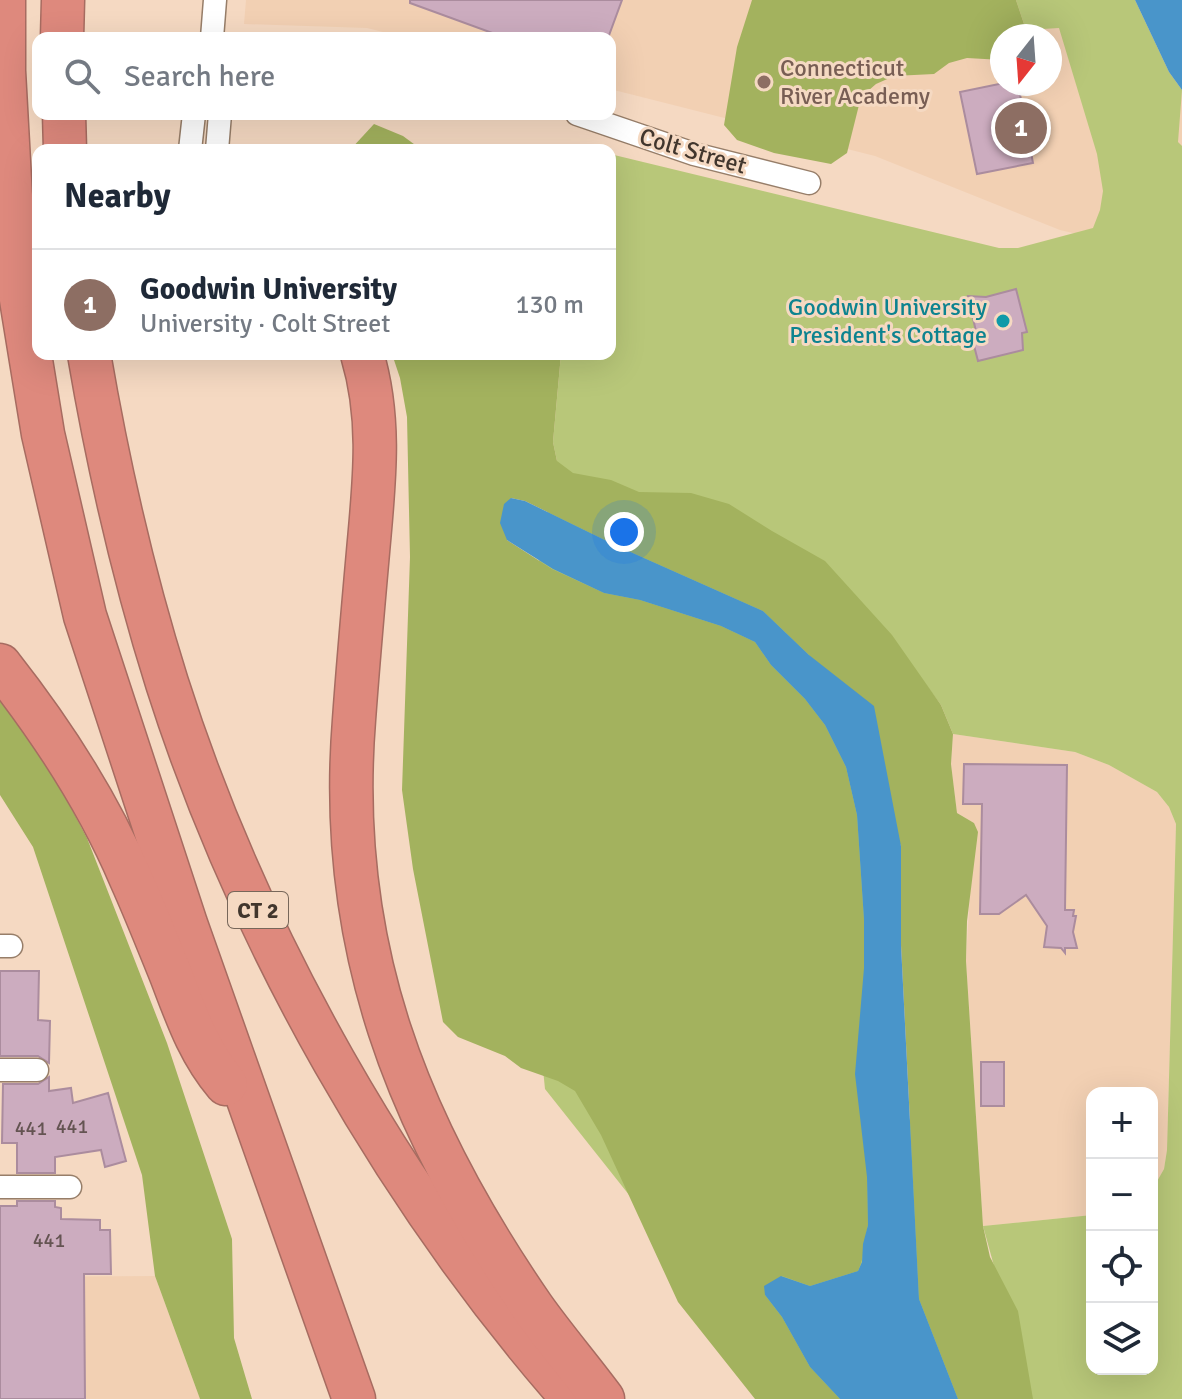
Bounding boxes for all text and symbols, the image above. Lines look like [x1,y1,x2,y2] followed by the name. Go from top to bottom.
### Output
[990,24,1062,96] north arrow
[32,32,616,120] search box
[780,53,930,111] place label: Connecticut River Academy
[60,54,104,98] icon: search
[124,58,275,95] text: Search here
[755,73,773,91] marker: Connecticut River Academy
[995,98,1047,158] pin: 1
[636,121,750,181] street label: Colt Street
[64,175,171,217] text: Nearby
[140,271,397,308] text: Goodwin University
[83,289,97,321] text: 1
[515,289,584,321] text: 130 m
[788,292,987,350] place label: Goodwin University President's Cottage
[140,308,390,340] text: University · Colt Street
[994,312,1012,330] marker: Goodwin University President's Cottage
[604,512,644,552] your location
[228,892,288,928] road number: CT 2
[1086,1087,1158,1375] map controls
[1086,1087,1158,1159] button: +
[56,1114,88,1139] house number: 441
[15,1116,47,1141] house number: 441
[1086,1159,1158,1231] button: −
[33,1228,65,1253] house number: 441
[1086,1231,1158,1303] button: locate
[1086,1303,1158,1375] button: layers

